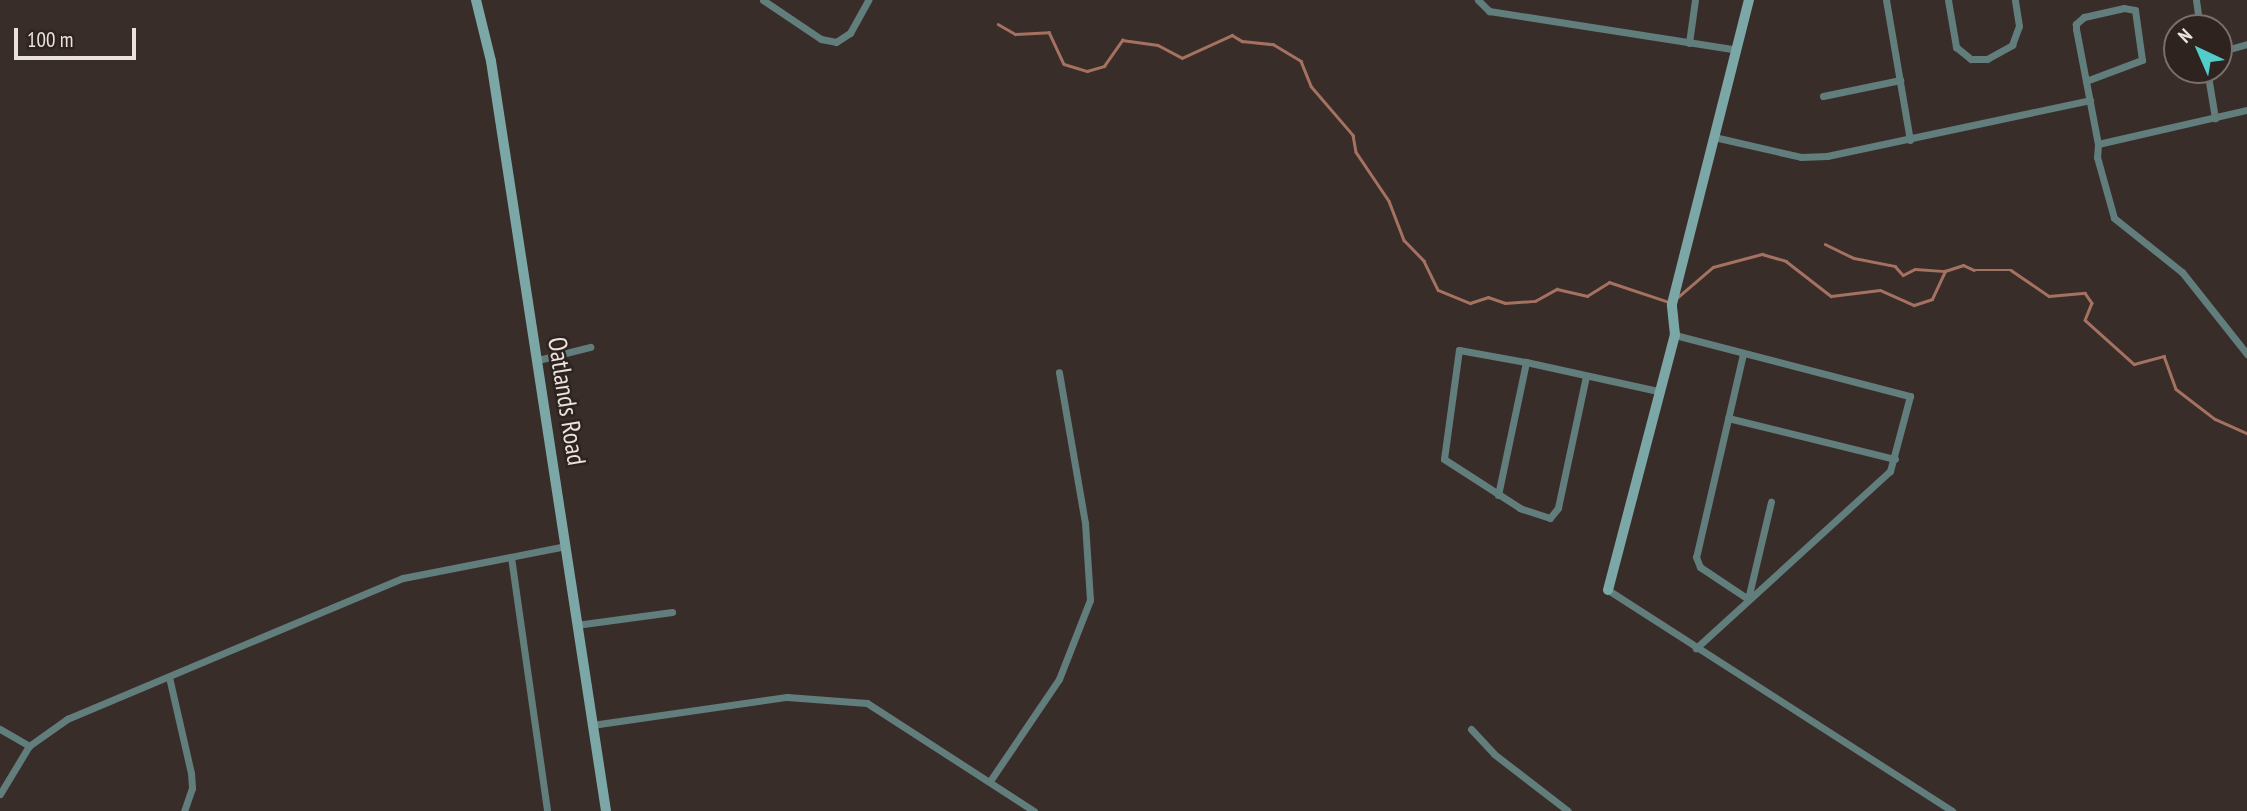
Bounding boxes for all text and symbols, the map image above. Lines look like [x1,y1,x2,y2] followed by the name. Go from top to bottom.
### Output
[18,14,140,58] scale bar
[2163,14,2233,84] north arrow
[2173,23,2197,48] text: N
[27,26,73,53] text: 100 m
[541,335,593,467] street label: Oatlands Road

